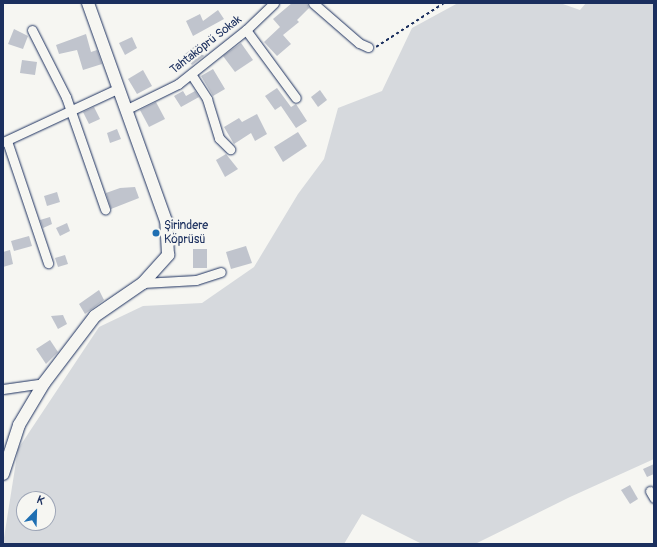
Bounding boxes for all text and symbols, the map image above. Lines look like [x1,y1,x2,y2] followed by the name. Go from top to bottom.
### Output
[167,13,245,77] street label: Tahtaköprü Sokak
[164,219,208,247] place label: Şirindere Köprüsü
[151,228,161,238] marker: Şirindere Köprüsü
[16,491,56,531] north arrow
[35,493,46,508] text: K

